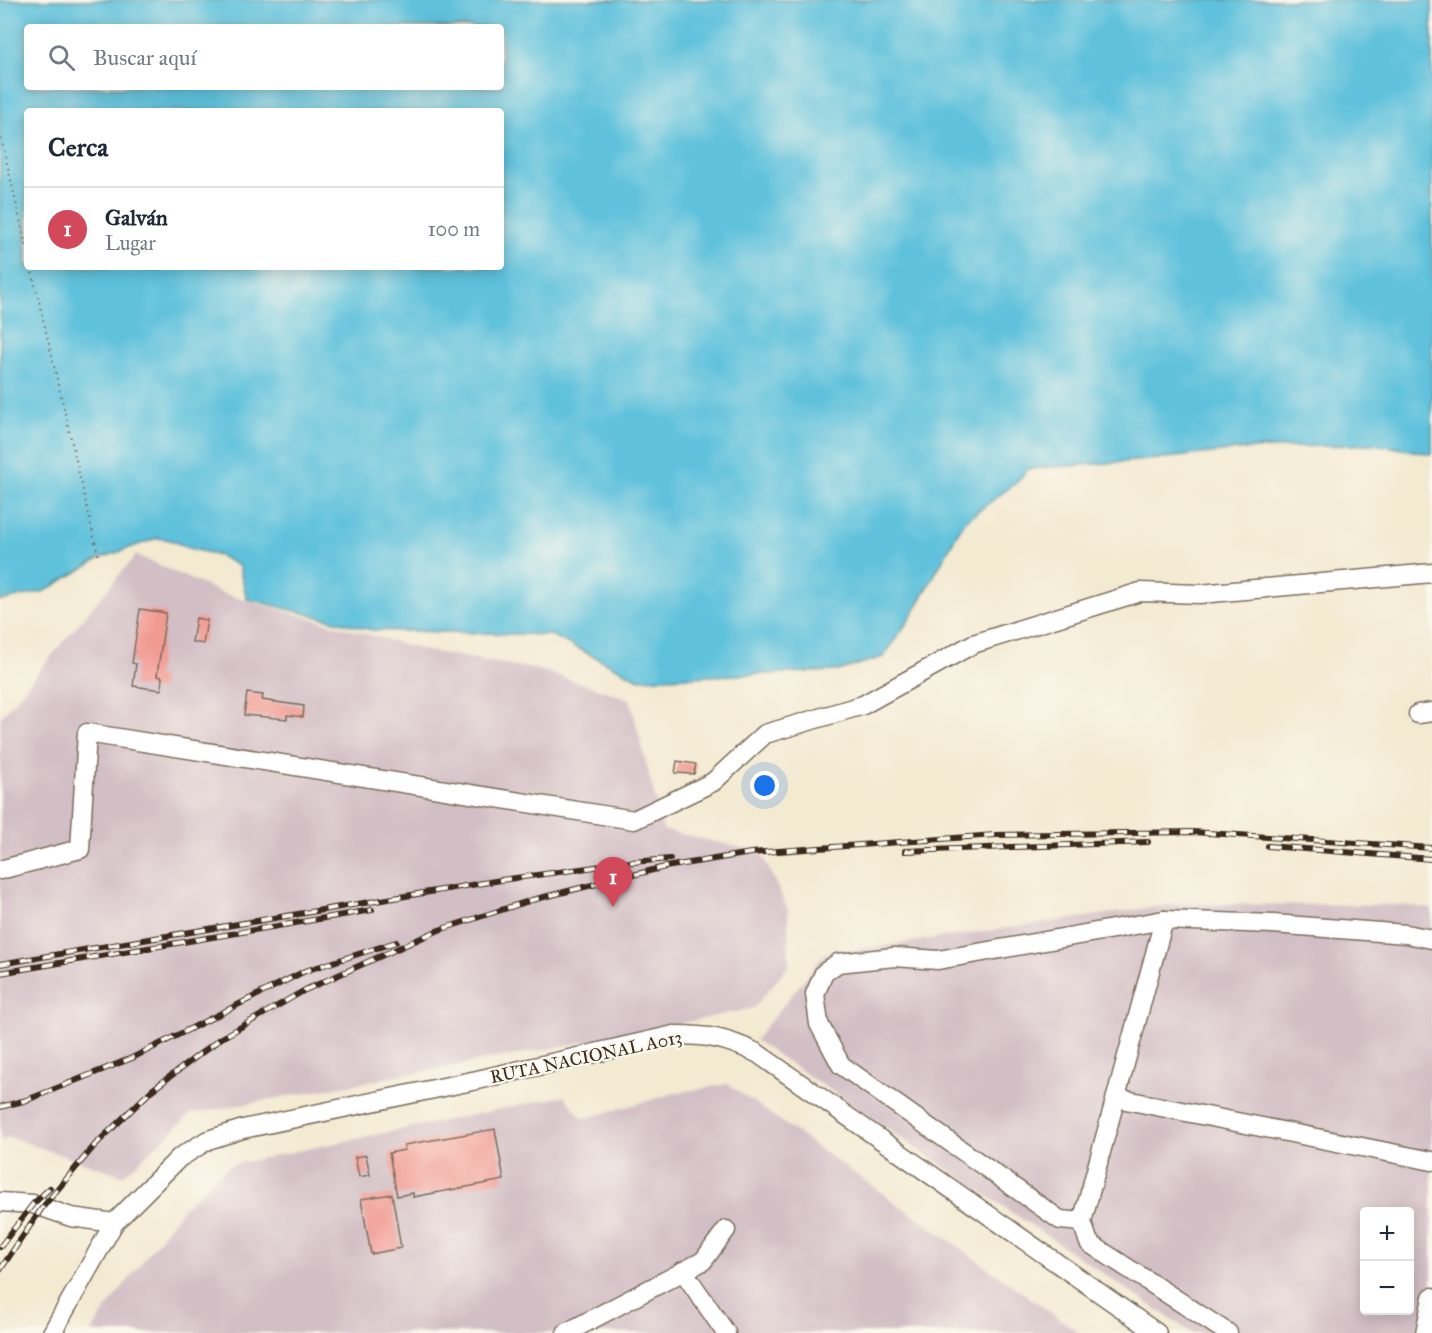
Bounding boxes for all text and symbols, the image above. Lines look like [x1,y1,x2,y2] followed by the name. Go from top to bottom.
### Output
[24,24,504,90] search box
[45,41,78,74] icon: search
[93,44,196,71] text: Buscar aquí
[48,131,108,163] text: Cerca
[105,204,168,231] text: Galván
[64,217,71,241] text: 1
[428,217,480,241] text: 100 m
[105,231,156,255] text: Lugar
[750,771,779,800] your location
[594,858,632,907] pin: 1
[488,1026,684,1088] street label: RUTA NACIONAL A013
[1360,1207,1414,1315] map controls
[1360,1207,1414,1261] button: +
[1360,1261,1414,1315] button: −

